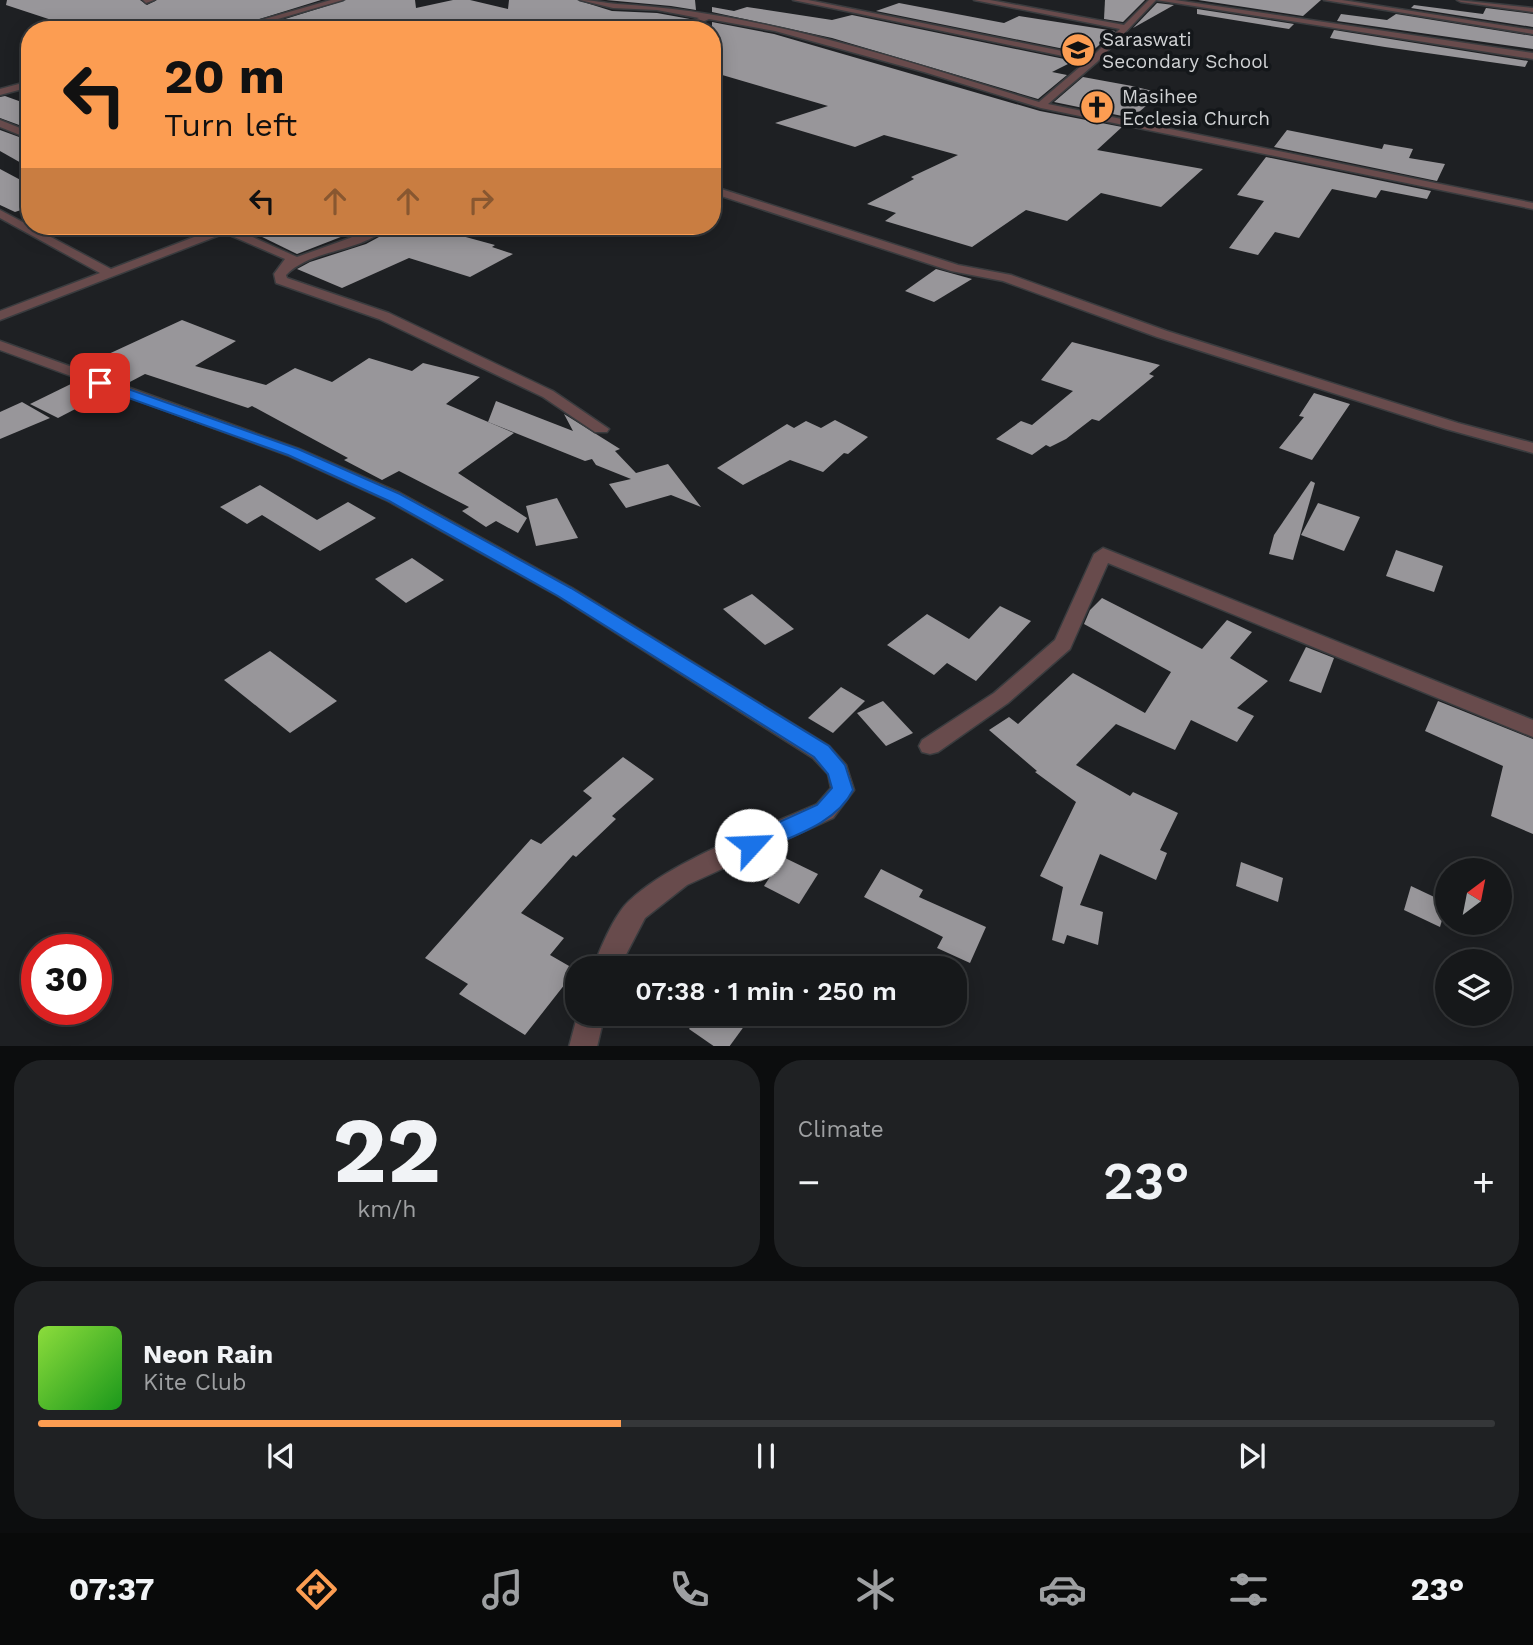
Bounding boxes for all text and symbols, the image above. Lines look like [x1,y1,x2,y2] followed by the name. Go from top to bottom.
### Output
[1102,28,1269,73] place label: Saraswati Secondary School
[1059,31,1097,69] school or university icon: Saraswati Secondary School
[164,47,285,105] text: 20 m
[49,49,140,140] icon: left
[1122,85,1270,130] place label: Masihee Ecclesia Church
[1078,88,1116,126] church icon: Masihee Ecclesia Church
[164,106,297,144] text: Turn left
[243,182,281,220] icon: left
[316,182,354,220] icon: ahead
[389,182,427,220] icon: ahead
[462,182,500,220] icon: right
[70,353,130,413] pin
[81,364,119,402] icon: arrive
[714,808,788,882] position arrow
[1435,858,1512,934] north arrow
[1435,858,1512,1026] map controls
[21,934,112,1025] speed limit sign: 30
[1435,949,1512,1026] button: layers
[635,976,897,1006] text: 07:38 · 1 min · 250 m
[333,1097,441,1204] text: 22
[798,1116,884,1143] text: Climate
[1103,1151,1189,1212] text: 23°
[798,1160,820,1204] text: −
[1472,1160,1495,1204] text: +
[357,1196,416,1223] text: km/h
[143,1339,273,1369] text: Neon Rain
[143,1369,246,1396] text: Kite Club
[262,1437,300,1475] icon: previous
[747,1437,785,1475] icon: pause
[1233,1437,1271,1475] icon: next
[292,1565,341,1614] icon: directions
[478,1565,527,1614] icon: music
[665,1565,714,1614] icon: phone
[851,1565,900,1614] icon: climate
[1038,1565,1087,1614] icon: car
[1224,1565,1273,1614] icon: filters
[69,1570,155,1608] text: 07:37
[1410,1570,1464,1608] text: 23°

